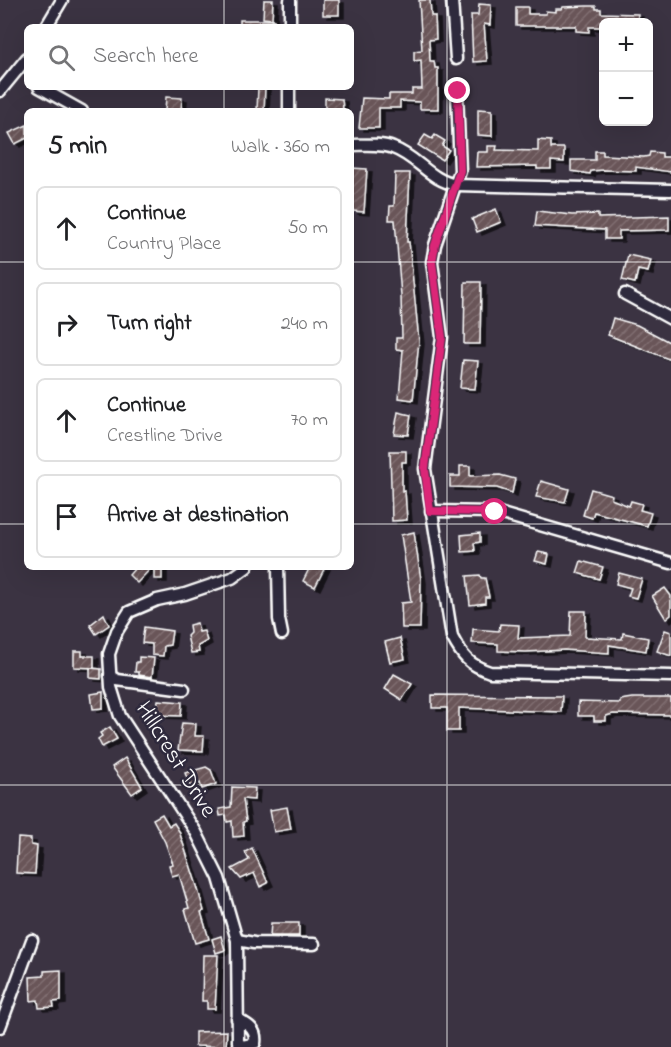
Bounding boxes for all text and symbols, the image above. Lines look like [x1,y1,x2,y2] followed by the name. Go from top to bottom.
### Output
[599,18,653,126] map controls
[599,18,653,72] button: +
[24,24,354,90] search box
[45,41,78,74] icon: search
[93,41,198,73] text: Search here
[599,72,653,126] button: −
[444,77,470,103] route end
[48,128,107,166] text: 5 min
[231,133,330,162] text: Walk · 360 m
[107,198,186,230] text: Continue
[50,212,83,245] icon: ahead
[287,214,328,243] text: 50 m
[107,230,221,259] text: Country Place
[50,308,83,341] icon: right
[107,308,192,340] text: Turn right
[281,310,328,339] text: 240 m
[107,390,186,422] text: Continue
[50,404,83,437] icon: ahead
[291,406,328,435] text: 70 m
[107,422,223,451] text: Crestline Drive
[481,498,507,524] route start
[50,500,83,533] icon: arrive
[107,500,289,532] text: Arrive at destination
[125,695,225,825] street label: Hillcrest Drive

